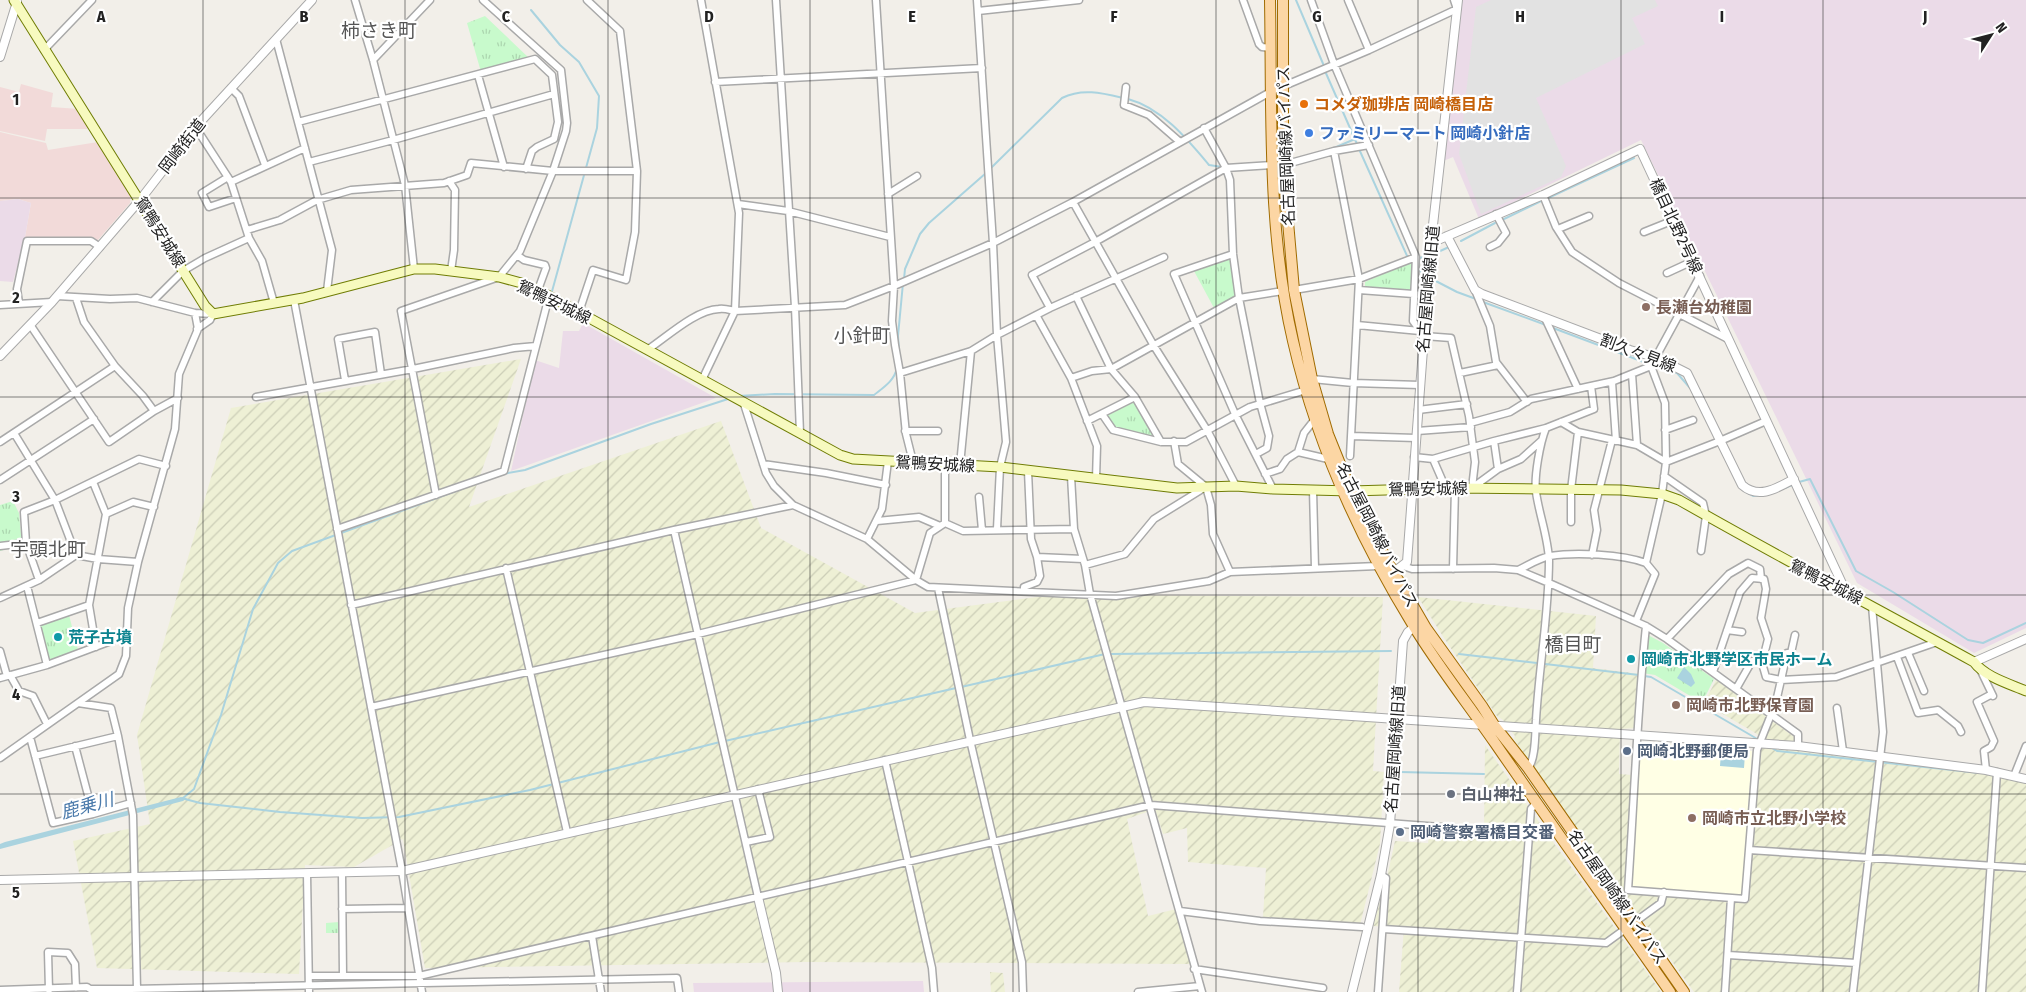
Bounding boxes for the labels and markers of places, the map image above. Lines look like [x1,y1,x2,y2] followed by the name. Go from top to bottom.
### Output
[1314,95,1493,114] place label: コメダ珈琲店 岡崎橋目店
[1298,98,1310,110] marker: コメダ珈琲店 岡崎橋目店
[1319,124,1530,143] place label: ファミリーマート 岡崎小針店
[1303,127,1315,139] marker: ファミリーマート 岡崎小針店
[1656,298,1752,317] place label: 長瀬台幼稚園
[1640,301,1652,313] marker: 長瀬台幼稚園
[68,628,132,647] place label: 荒子古墳
[52,631,64,643] marker: 荒子古墳
[1641,650,1833,669] place label: 岡崎市北野学区市民ホーム
[1625,653,1637,665] marker: 岡崎市北野学区市民ホーム
[1686,696,1814,715] place label: 岡崎市北野保育園
[1670,699,1682,711] marker: 岡崎市北野保育園
[1637,742,1749,761] place label: 岡崎北野郵便局
[1621,745,1633,757] marker: 岡崎北野郵便局
[1461,785,1525,804] place label: 白山神社
[1445,788,1457,800] marker: 白山神社
[1702,809,1846,828] place label: 岡崎市立北野小学校
[1686,812,1698,824] marker: 岡崎市立北野小学校
[1410,823,1554,842] place label: 岡崎警察署橋目交番
[1394,826,1406,838] marker: 岡崎警察署橋目交番

